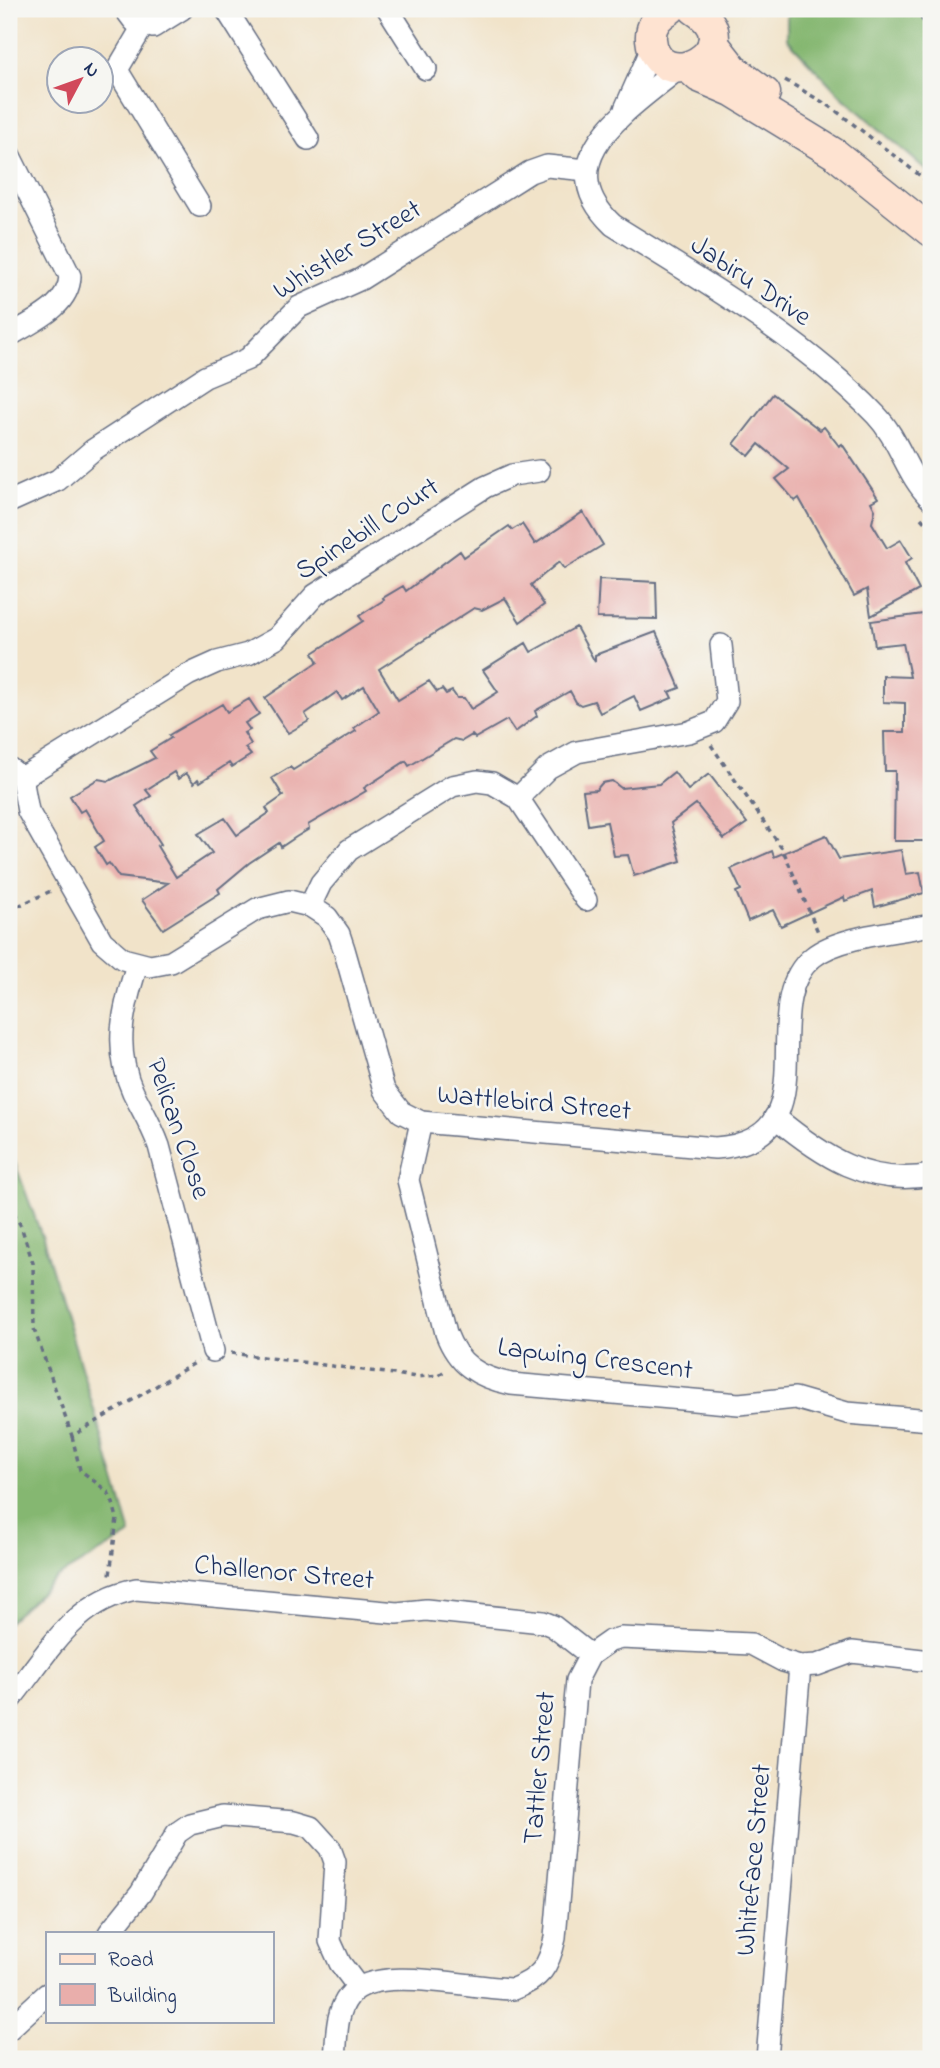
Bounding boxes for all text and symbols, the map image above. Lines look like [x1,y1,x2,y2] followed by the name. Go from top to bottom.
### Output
[46,46,116,116] north arrow
[77,57,105,84] text: N
[266,190,430,312] street label: Whistler Street
[681,226,819,338] street label: Jabiru Drive
[288,468,448,592] street label: Spinebill Court
[134,1053,220,1205] street label: Pelican Close
[435,1075,633,1133] street label: Wattlebird Street
[495,1328,695,1392] street label: Lapwing Crescent
[192,1546,376,1602] street label: Challenor Street
[514,1690,568,1846] street label: Tattler Street
[726,1762,784,1958] street label: Whiteface Street
[46,1932,273,2022] legend
[108,1946,154,1976] text: Road
[107,1982,177,2014] text: Building

